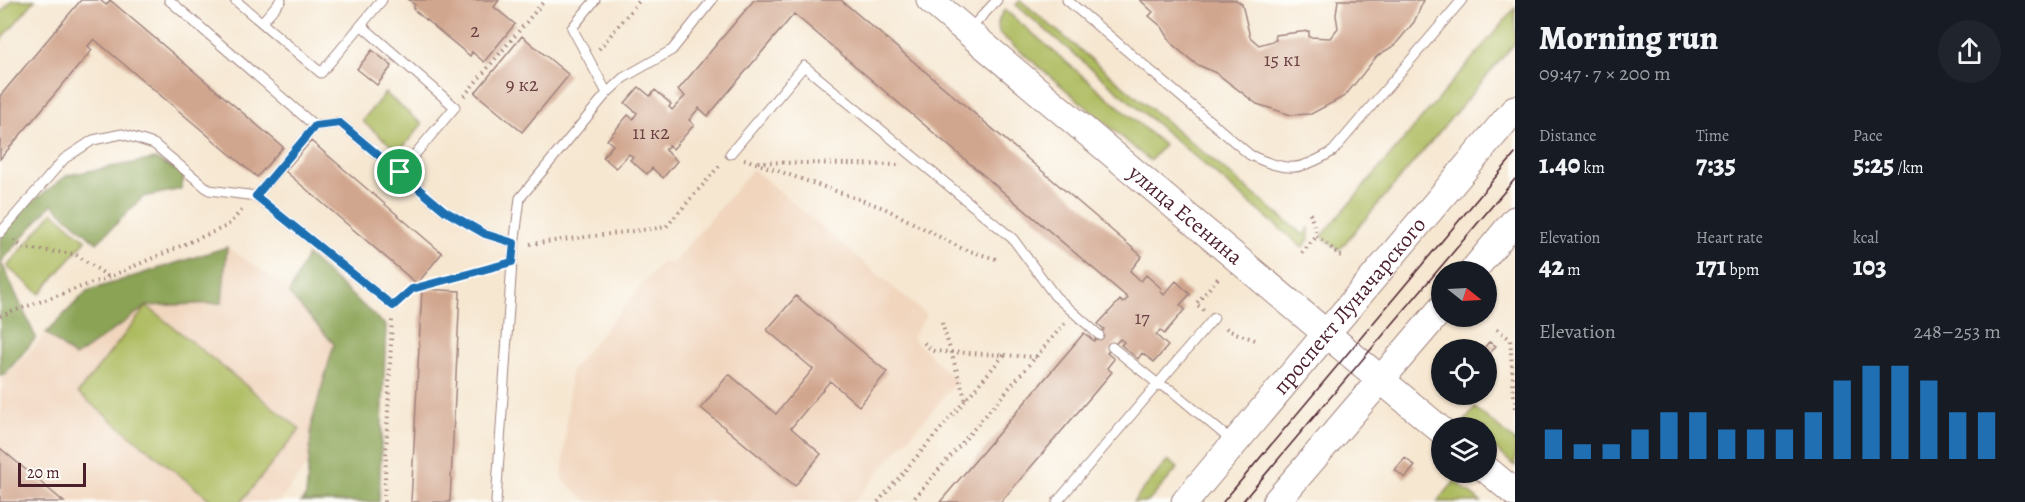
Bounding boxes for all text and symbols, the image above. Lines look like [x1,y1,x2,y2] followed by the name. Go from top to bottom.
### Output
[1539,15,1718,60] text: Morning run
[470,17,480,44] house number: 2
[1938,20,2001,83] button: share
[1264,46,1300,73] house number: 15 к1
[1539,60,1671,87] text: 09:47 · 7 × 200 m
[506,71,539,98] house number: 9 к2
[632,119,670,146] house number: 11 к2
[1539,125,1596,147] text: Distance
[1696,125,1729,147] text: Time
[1853,125,1883,147] text: Pace
[374,146,425,197] pin
[1539,147,1580,182] text: 1.40
[1696,147,1736,182] text: 7:35
[1853,147,1894,182] text: 5:25
[383,155,416,188] icon: arrive
[1580,157,1605,179] text: km
[1894,157,1924,179] text: /km
[1121,158,1250,273] street label: улица Есенина
[1266,211,1433,401] street label: проспект Луначарского
[1539,227,1600,249] text: Elevation
[1696,227,1763,249] text: Heart rate
[1853,227,1879,249] text: kcal
[1539,249,1564,284] text: 42
[1696,249,1726,284] text: 171
[1853,249,1887,284] text: 103
[1564,259,1581,281] text: m
[1726,259,1759,281] text: bpm
[1431,261,1497,327] north arrow
[1431,261,1497,483] map controls
[1134,304,1150,331] house number: 17
[1539,318,1616,345] text: Elevation
[1914,318,2001,345] text: 248–253 m
[1431,339,1497,405] button: locate
[1431,417,1497,483] button: layers
[18,460,86,488] scale bar
[27,462,60,484] text: 20 m

